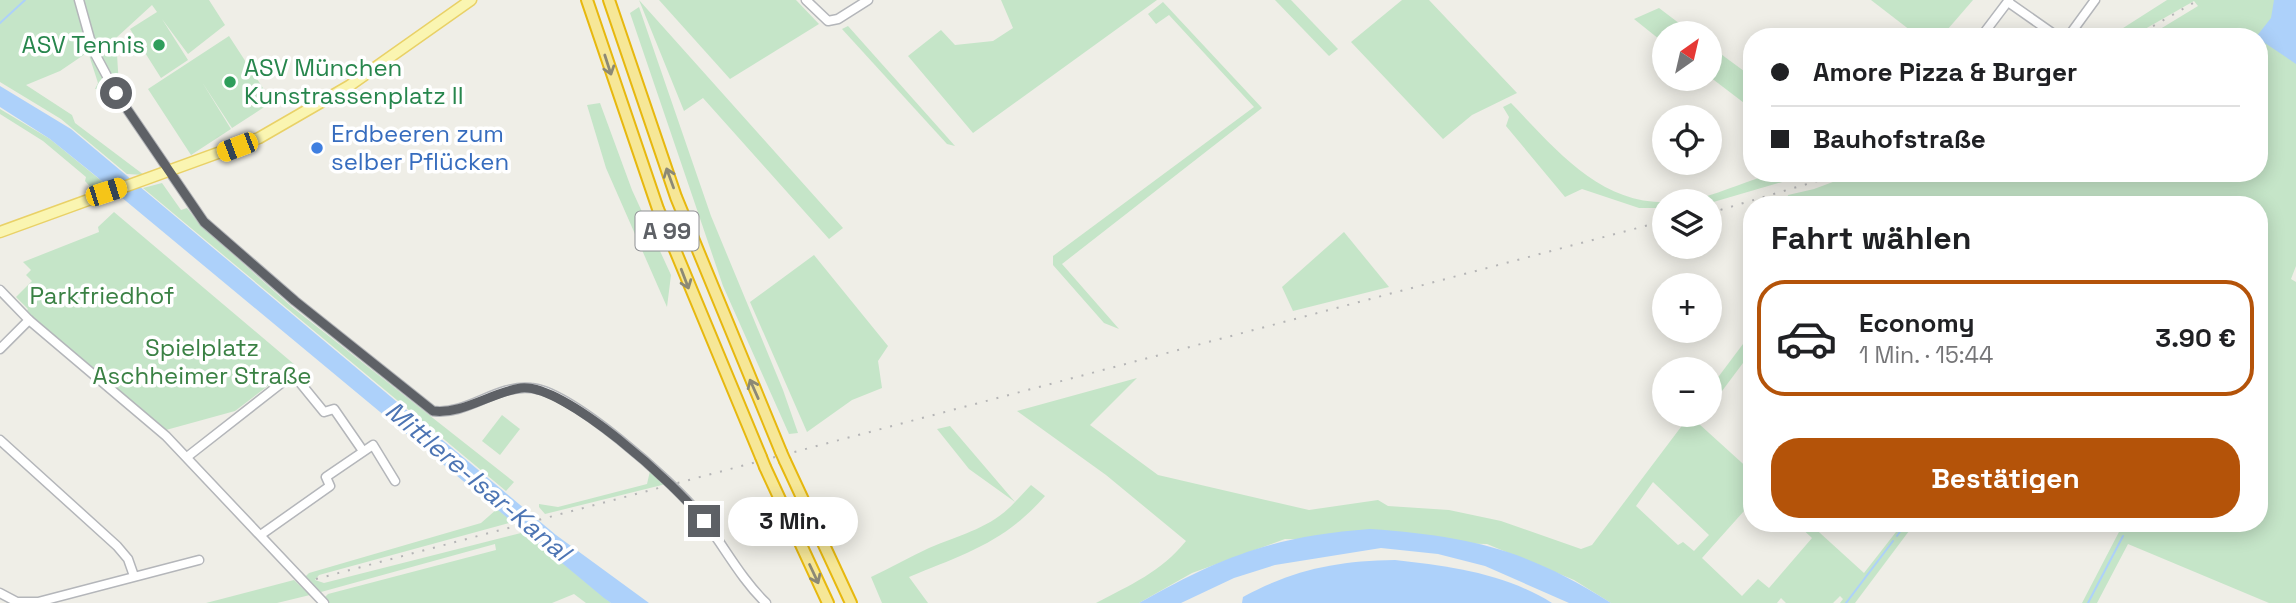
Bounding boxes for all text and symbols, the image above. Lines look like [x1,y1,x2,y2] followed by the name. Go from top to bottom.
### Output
[1652,21,1722,91] north arrow
[1652,21,1722,427] map controls
[22,29,145,60] place label: ASV Tennis
[151,37,167,53] marker: ASV Tennis
[244,52,464,111] place label: ASV München Kunstrassenplatz II
[602,54,615,76] one-way arrow
[1813,55,2077,89] text: Amore Pizza & Burger
[222,74,238,90] marker: ASV München Kunstrassenplatz II
[100,77,132,109] route start
[1652,105,1722,175] button: locate
[331,118,509,177] place label: Erdbeeren zum selber Pflücken
[1813,122,1986,156] text: Bauhofstraße
[214,130,261,164] car
[309,140,325,156] marker: Erdbeeren zum selber Pflücken
[662,167,675,189] one-way arrow
[83,176,130,208] car
[1652,189,1722,259] button: layers
[636,212,698,250] road number: A 99
[1771,218,1971,258] text: Fahrt wählen
[680,267,693,289] one-way arrow
[1652,273,1722,343] button: +
[30,280,174,311] park label: Parkfriedhof
[1859,306,1975,340] text: Economy
[1775,307,1838,370] icon: car
[2155,321,2236,355] text: 3.90 €
[92,332,312,391] park label: Spielplatz Aschheimer Straße
[1859,340,1993,370] text: 1 Min. · 15:44
[1652,357,1722,427] button: −
[747,379,760,400] one-way arrow
[378,394,580,570] water label: Mittlere-Isar-Kanal
[1771,438,2240,518] button: Bestätigen
[728,496,858,546] callout: 3 Min.
[688,505,720,537] route end
[759,506,827,536] text: 3 Min.
[808,563,821,584] one-way arrow

